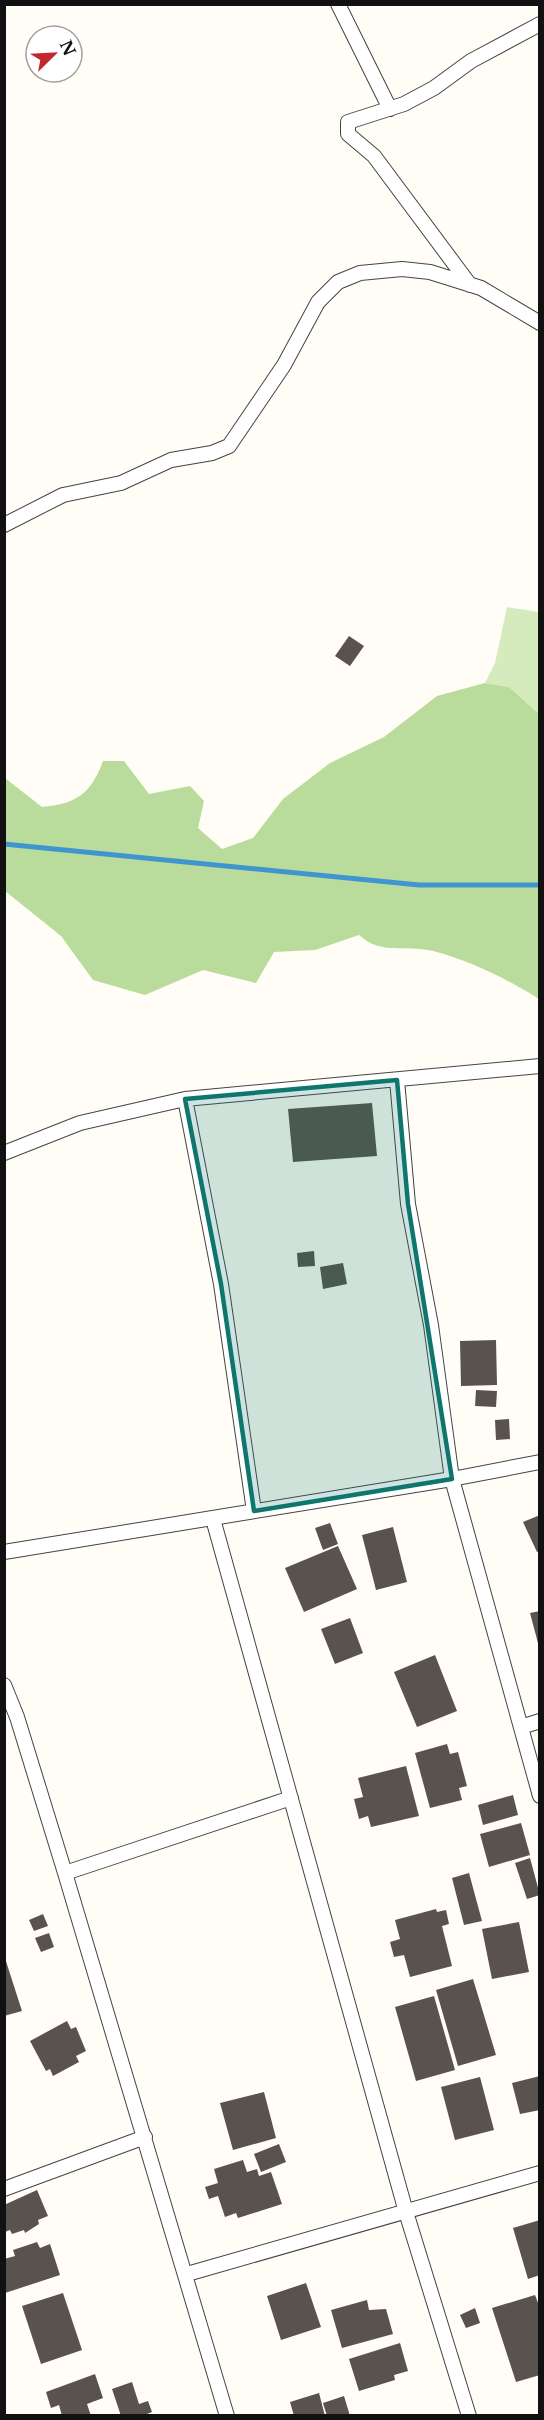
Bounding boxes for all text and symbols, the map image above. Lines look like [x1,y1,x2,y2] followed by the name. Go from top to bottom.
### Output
[24,24,84,84] north arrow
[56,37,80,59] text: N

